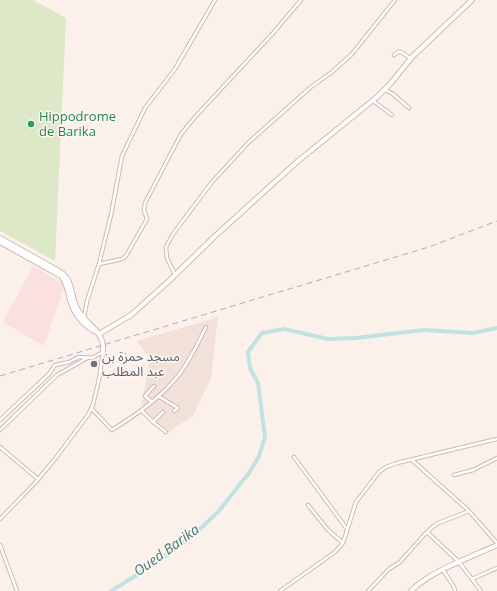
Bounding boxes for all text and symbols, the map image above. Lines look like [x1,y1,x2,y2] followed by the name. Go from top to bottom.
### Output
[39,109,116,140] place label: Hippodrome de Barika
[26,119,36,129] marker: Hippodrome de Barika
[102,349,180,380] place label: مسجد حمزة بن عبد المطلب
[89,359,99,369] marker: مسجد حمزة بن عبد المطلب
[131,522,203,580] water label: Oued Barika

